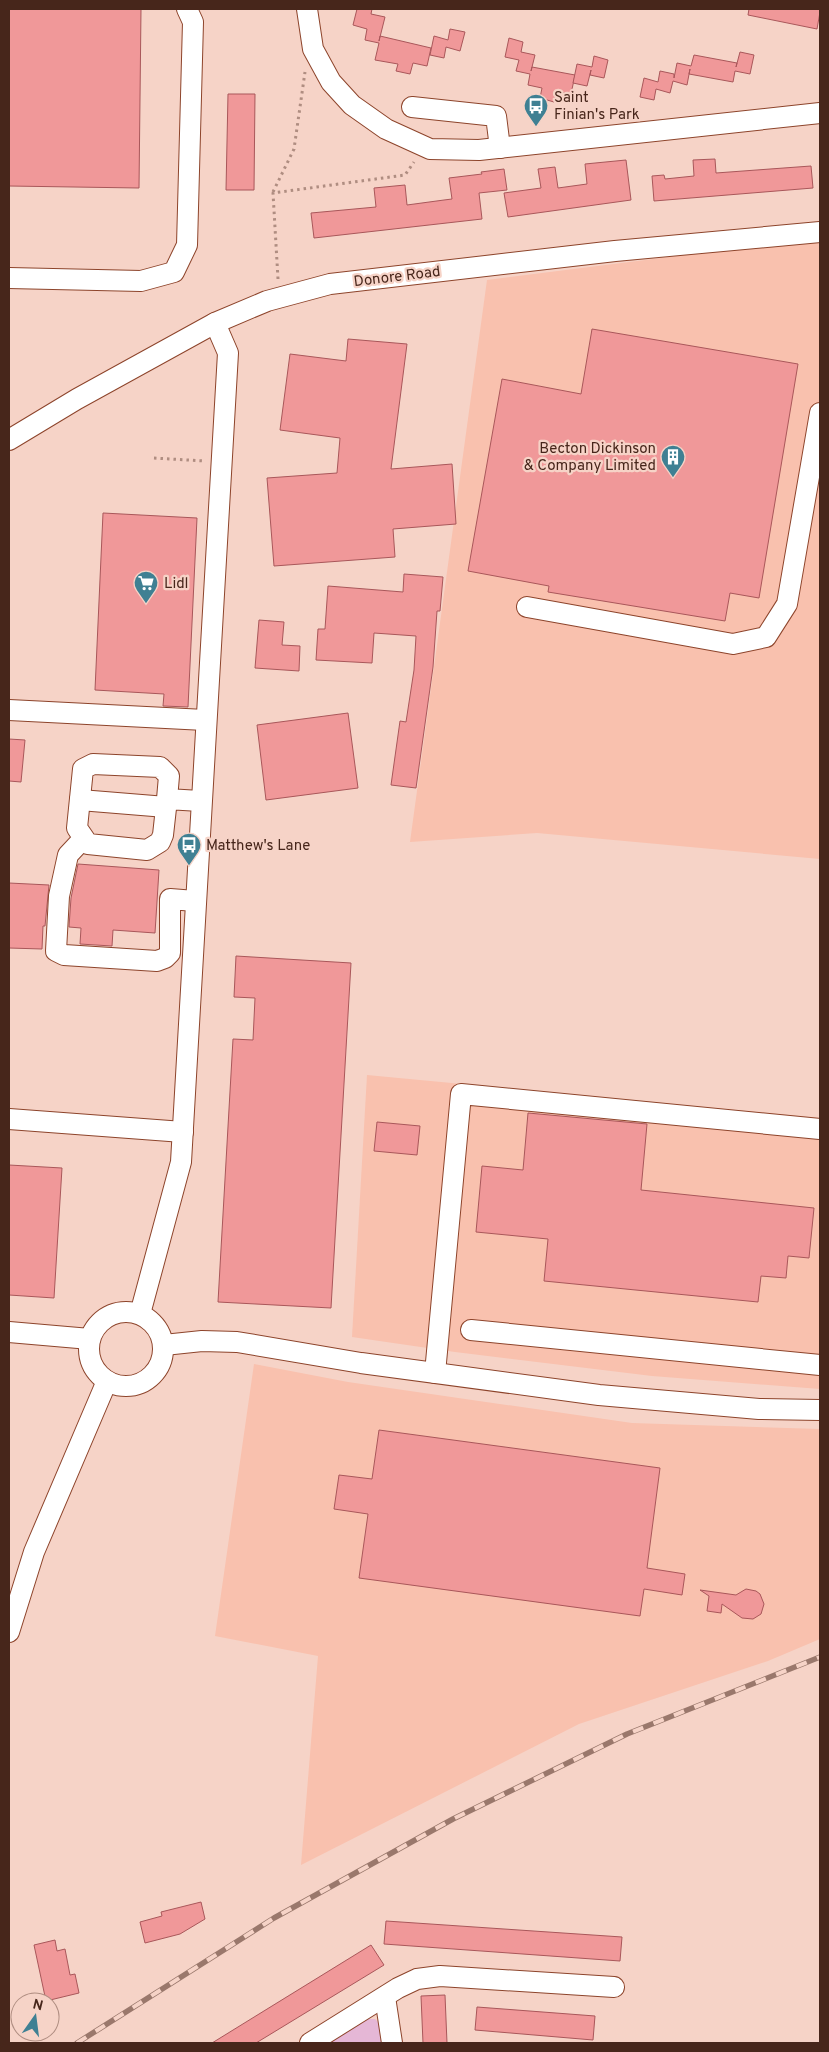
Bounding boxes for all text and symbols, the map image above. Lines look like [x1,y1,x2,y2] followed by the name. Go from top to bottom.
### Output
[554,89,640,125] place label: Saint Finian's Park
[523,93,549,127] bus stop icon: Saint Finian's Park
[353,263,442,292] street label: Donore Road
[524,440,656,476] place label: Becton Dickinson & Company Limited
[660,444,686,478] building icon: Becton Dickinson & Company Limited
[133,570,159,604] supermarket icon: Lidl
[164,575,189,594] place label: Lidl
[176,832,202,866] bus stop icon: Matthew's Lane
[206,837,310,856] place label: Matthew's Lane
[10,1992,60,2042] north arrow
[31,1996,45,2015] text: N

